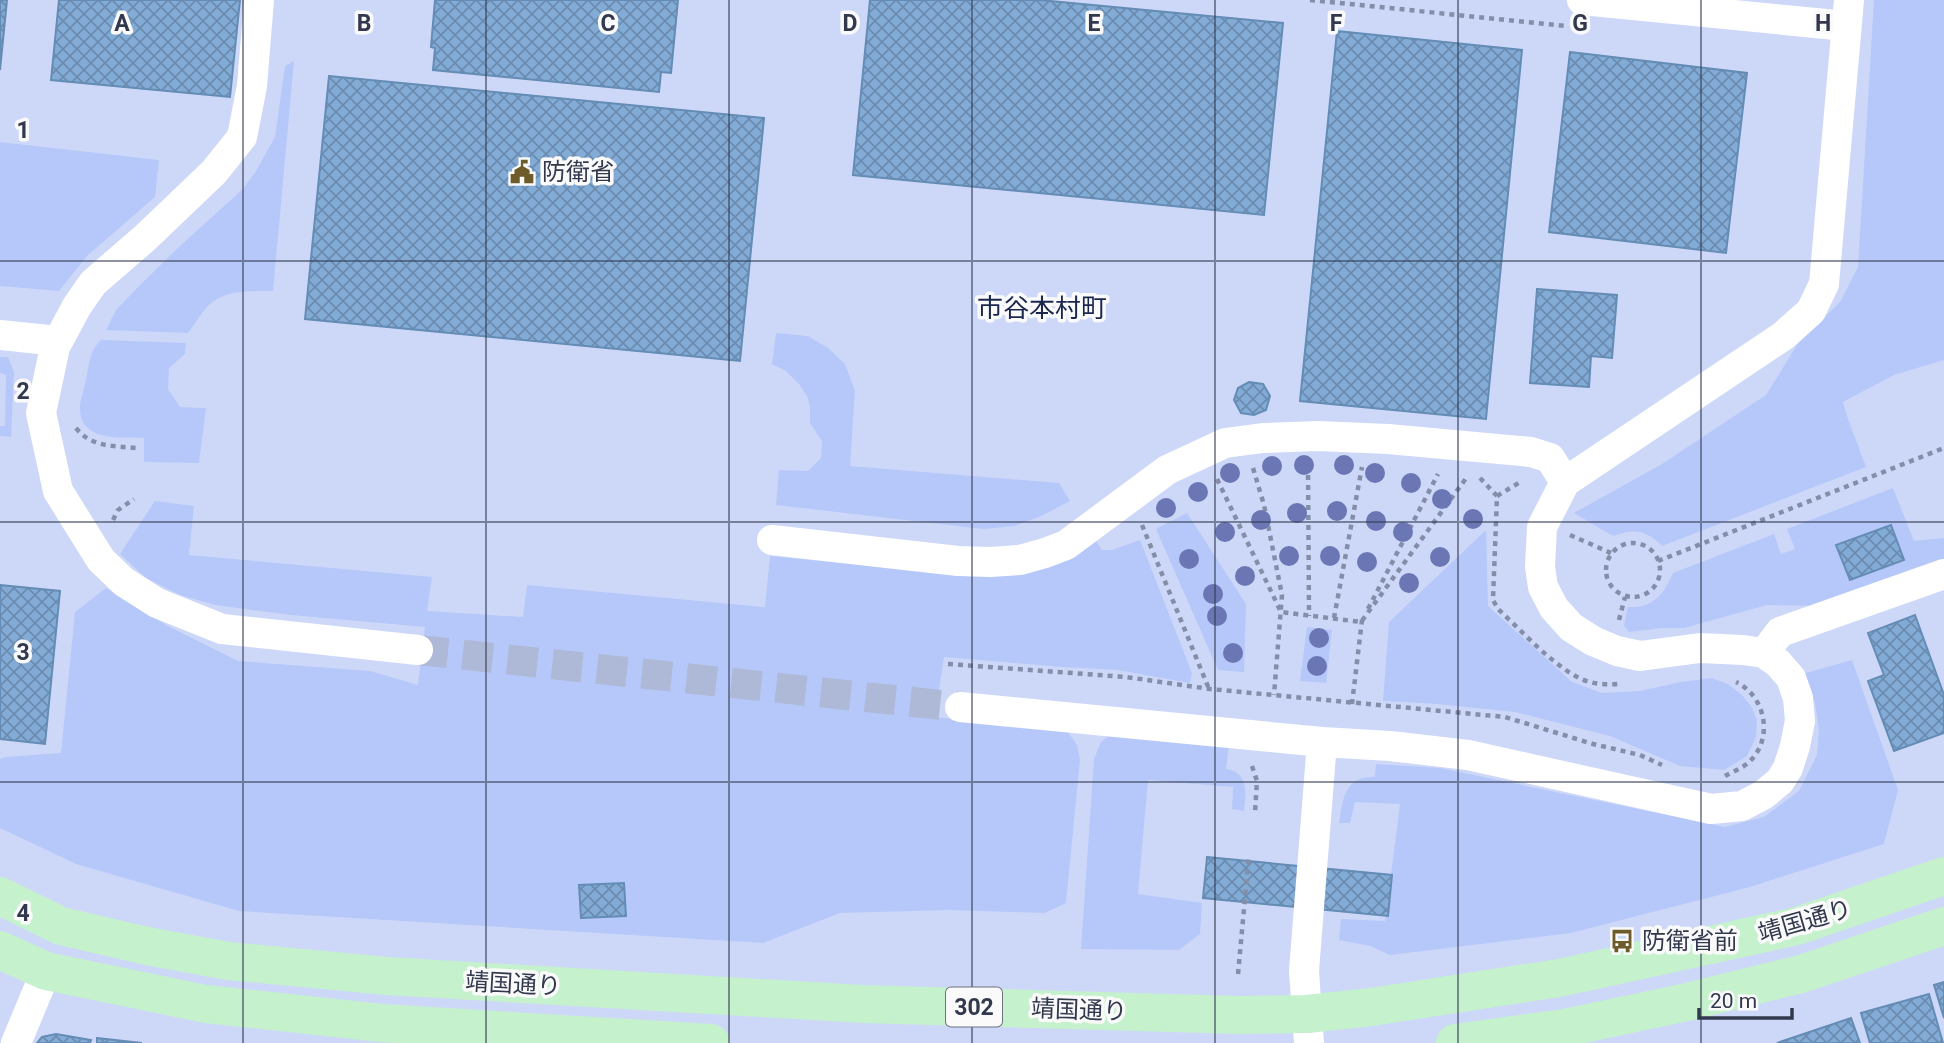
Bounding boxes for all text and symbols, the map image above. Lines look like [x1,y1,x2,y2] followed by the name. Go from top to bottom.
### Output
[114,10,130,37] text: A
[357,10,371,37] text: B
[600,10,616,37] text: C
[843,10,857,37] text: D
[1088,10,1101,37] text: E
[1330,10,1343,37] text: F
[1572,10,1588,37] text: G
[1815,10,1831,37] text: H
[16,117,30,144] text: 1
[508,158,536,186] public building icon: 防衛省
[542,158,614,186] place label: 防衛省
[977,293,1107,323] district label: 市谷本村町
[16,378,30,405] text: 2
[16,639,30,666] text: 3
[1755,894,1855,948] street label: 靖国通り
[16,900,30,927] text: 4
[1608,927,1636,955] bus stop icon: 防衛省前
[1642,927,1738,955] place label: 防衛省前
[464,968,562,1000] street label: 靖国通り
[1699,976,1792,1020] scale bar
[946,988,1002,1026] road number: 302
[1710,989,1757,1013] text: 20 m
[1031,994,1127,1026] street label: 靖国通り

